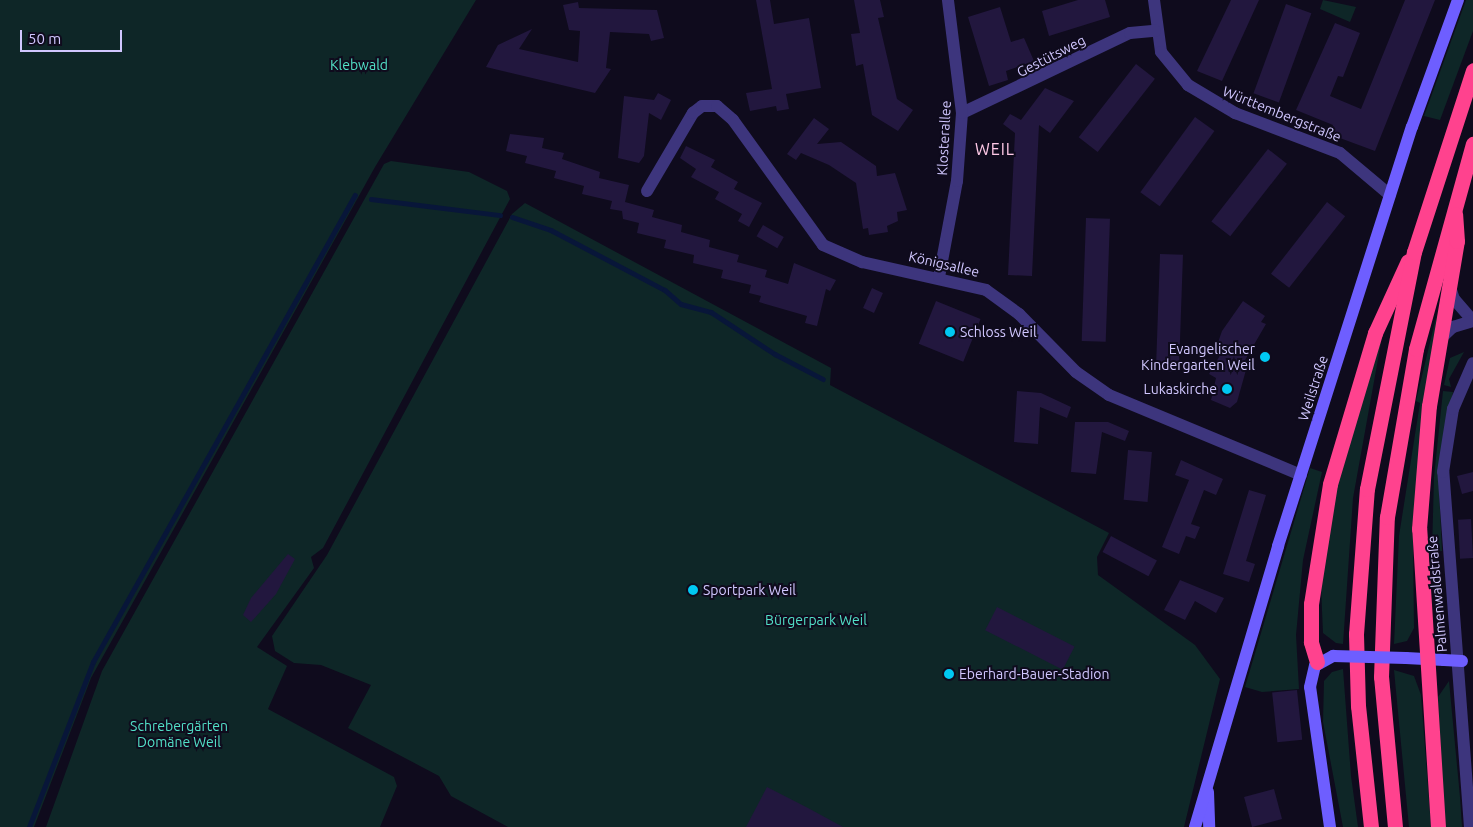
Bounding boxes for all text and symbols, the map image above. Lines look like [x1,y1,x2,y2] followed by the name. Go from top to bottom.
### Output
[22,20,125,52] scale bar
[28,30,61,47] text: 50 m
[1014,32,1088,80] street label: Gestütsweg
[330,57,388,73] park label: Klebwald
[1220,83,1344,145] street label: Württembergstraße
[934,100,954,176] street label: Klosterallee
[975,139,1015,159] district label: WEIL
[907,248,981,280] street label: Königsallee
[960,324,1037,340] place label: Schloss Weil
[944,326,956,338] marker: Schloss Weil
[1141,341,1255,374] place label: Evangelischer Kindergarten Weil
[1259,351,1271,363] marker: Evangelischer Kindergarten Weil
[1295,353,1331,423] street label: Weilstraße
[1144,381,1217,397] place label: Lukaskirche
[1221,383,1233,395] marker: Lukaskirche
[1424,535,1450,653] street label: Palmenwaldstraße
[703,582,796,598] place label: Sportpark Weil
[687,584,699,596] marker: Sportpark Weil
[765,612,867,628] park label: Bürgerpark Weil
[959,666,1109,682] place label: Eberhard-Bauer-Stadion
[943,668,955,680] marker: Eberhard-Bauer-Stadion
[130,718,228,750] park label: Schrebergärten Domäne Weil

